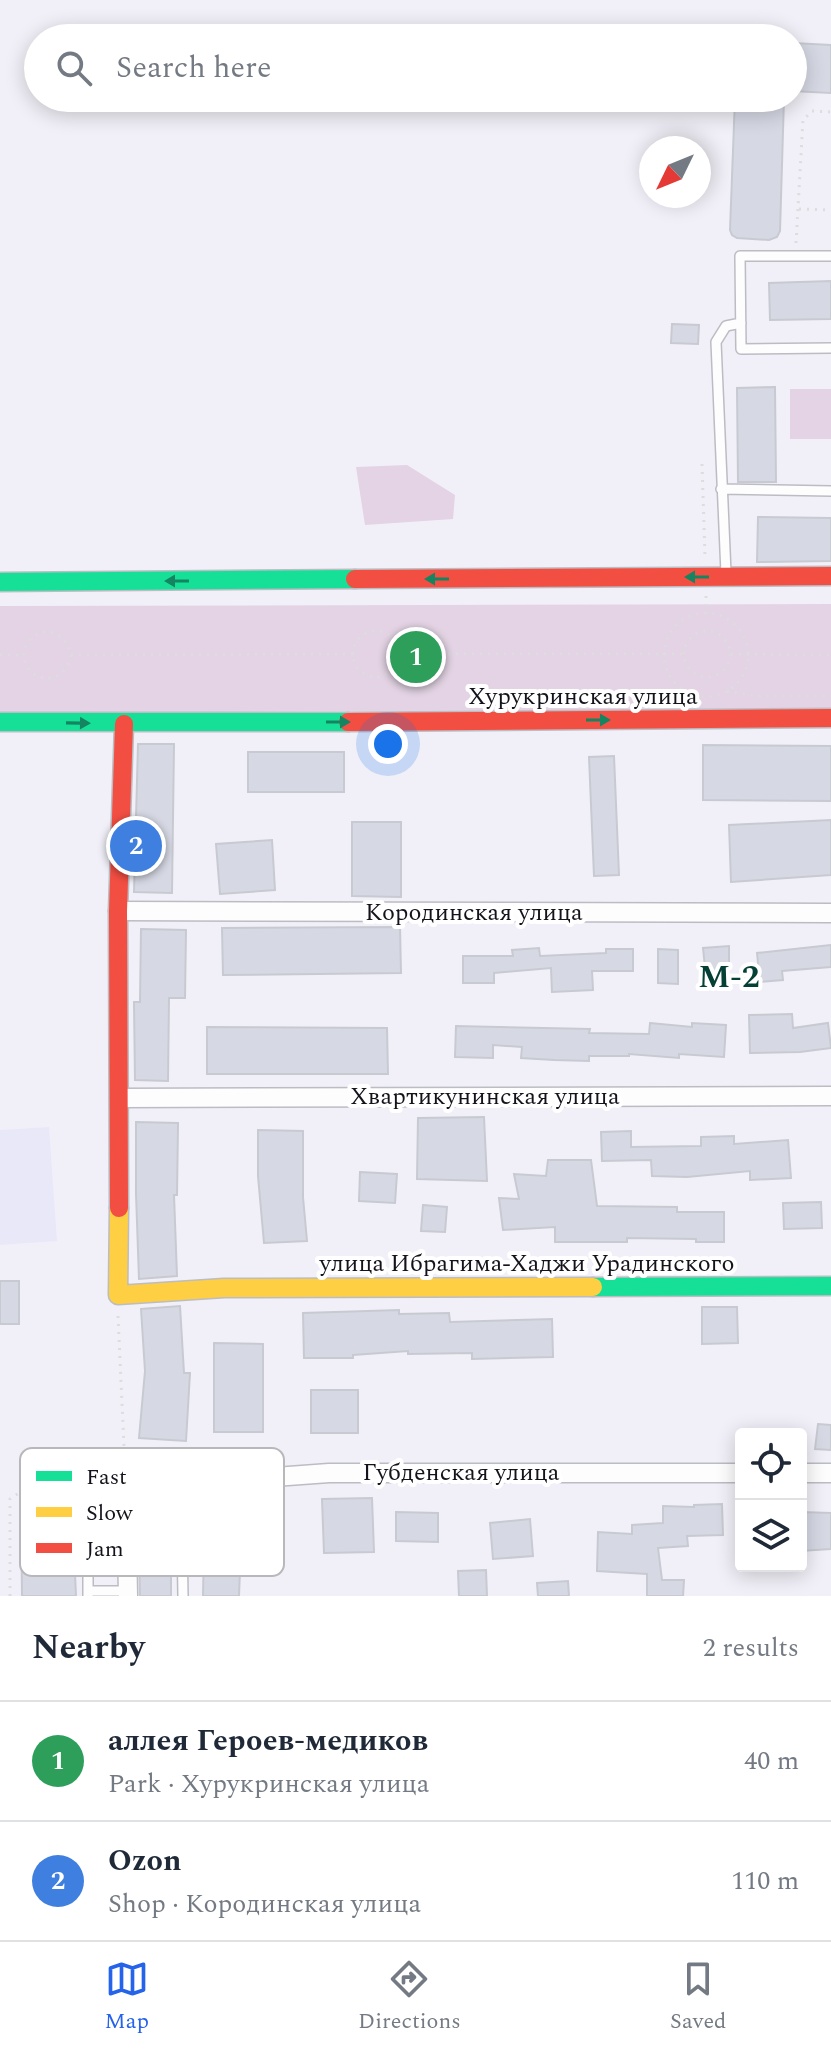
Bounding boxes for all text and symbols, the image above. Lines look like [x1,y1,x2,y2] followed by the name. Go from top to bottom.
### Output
[24,24,807,112] search box
[116,45,272,91] text: Search here
[52,46,96,90] icon: search
[639,136,711,208] north arrow
[684,571,709,583] one-way arrow
[424,573,449,585] one-way arrow
[164,574,189,587] one-way arrow
[390,627,442,687] pin: 1
[468,679,698,715] street label: Хурукринская улица
[586,714,611,726] one-way arrow
[326,716,351,728] one-way arrow
[66,717,91,729] one-way arrow
[368,724,408,764] your location
[110,816,162,876] pin: 2
[365,895,583,931] street label: Кородинская улица
[698,953,760,1002] district label: М-2
[350,1079,620,1115] street label: Хвартикунинская улица
[319,1246,734,1282] street label: улица Ибрагима-Хаджи Урадинского
[735,1428,807,1572] map controls
[735,1428,807,1500] button: locate
[20,1448,284,1576] legend
[363,1455,560,1491] street label: Губденская улица
[86,1461,127,1494] text: Fast
[86,1497,134,1530] text: Slow
[735,1500,807,1572] button: layers
[86,1533,124,1566] text: Jam
[32,1622,145,1674] text: Nearby
[703,1628,799,1668] text: 2 results
[108,1718,428,1764] text: аллея Героев-медиков
[51,1741,65,1781] text: 1
[744,1741,799,1781] text: 40 m
[108,1764,430,1804] text: Park · Хурукринская улица
[108,1838,182,1884] text: Ozon
[51,1861,65,1901] text: 2
[731,1861,799,1901] text: 110 m
[108,1884,421,1924] text: Shop · Кородинская улица
[105,1957,149,2038] tab: Map
[358,1957,461,2038] tab: Directions
[670,1957,726,2038] tab: Saved

